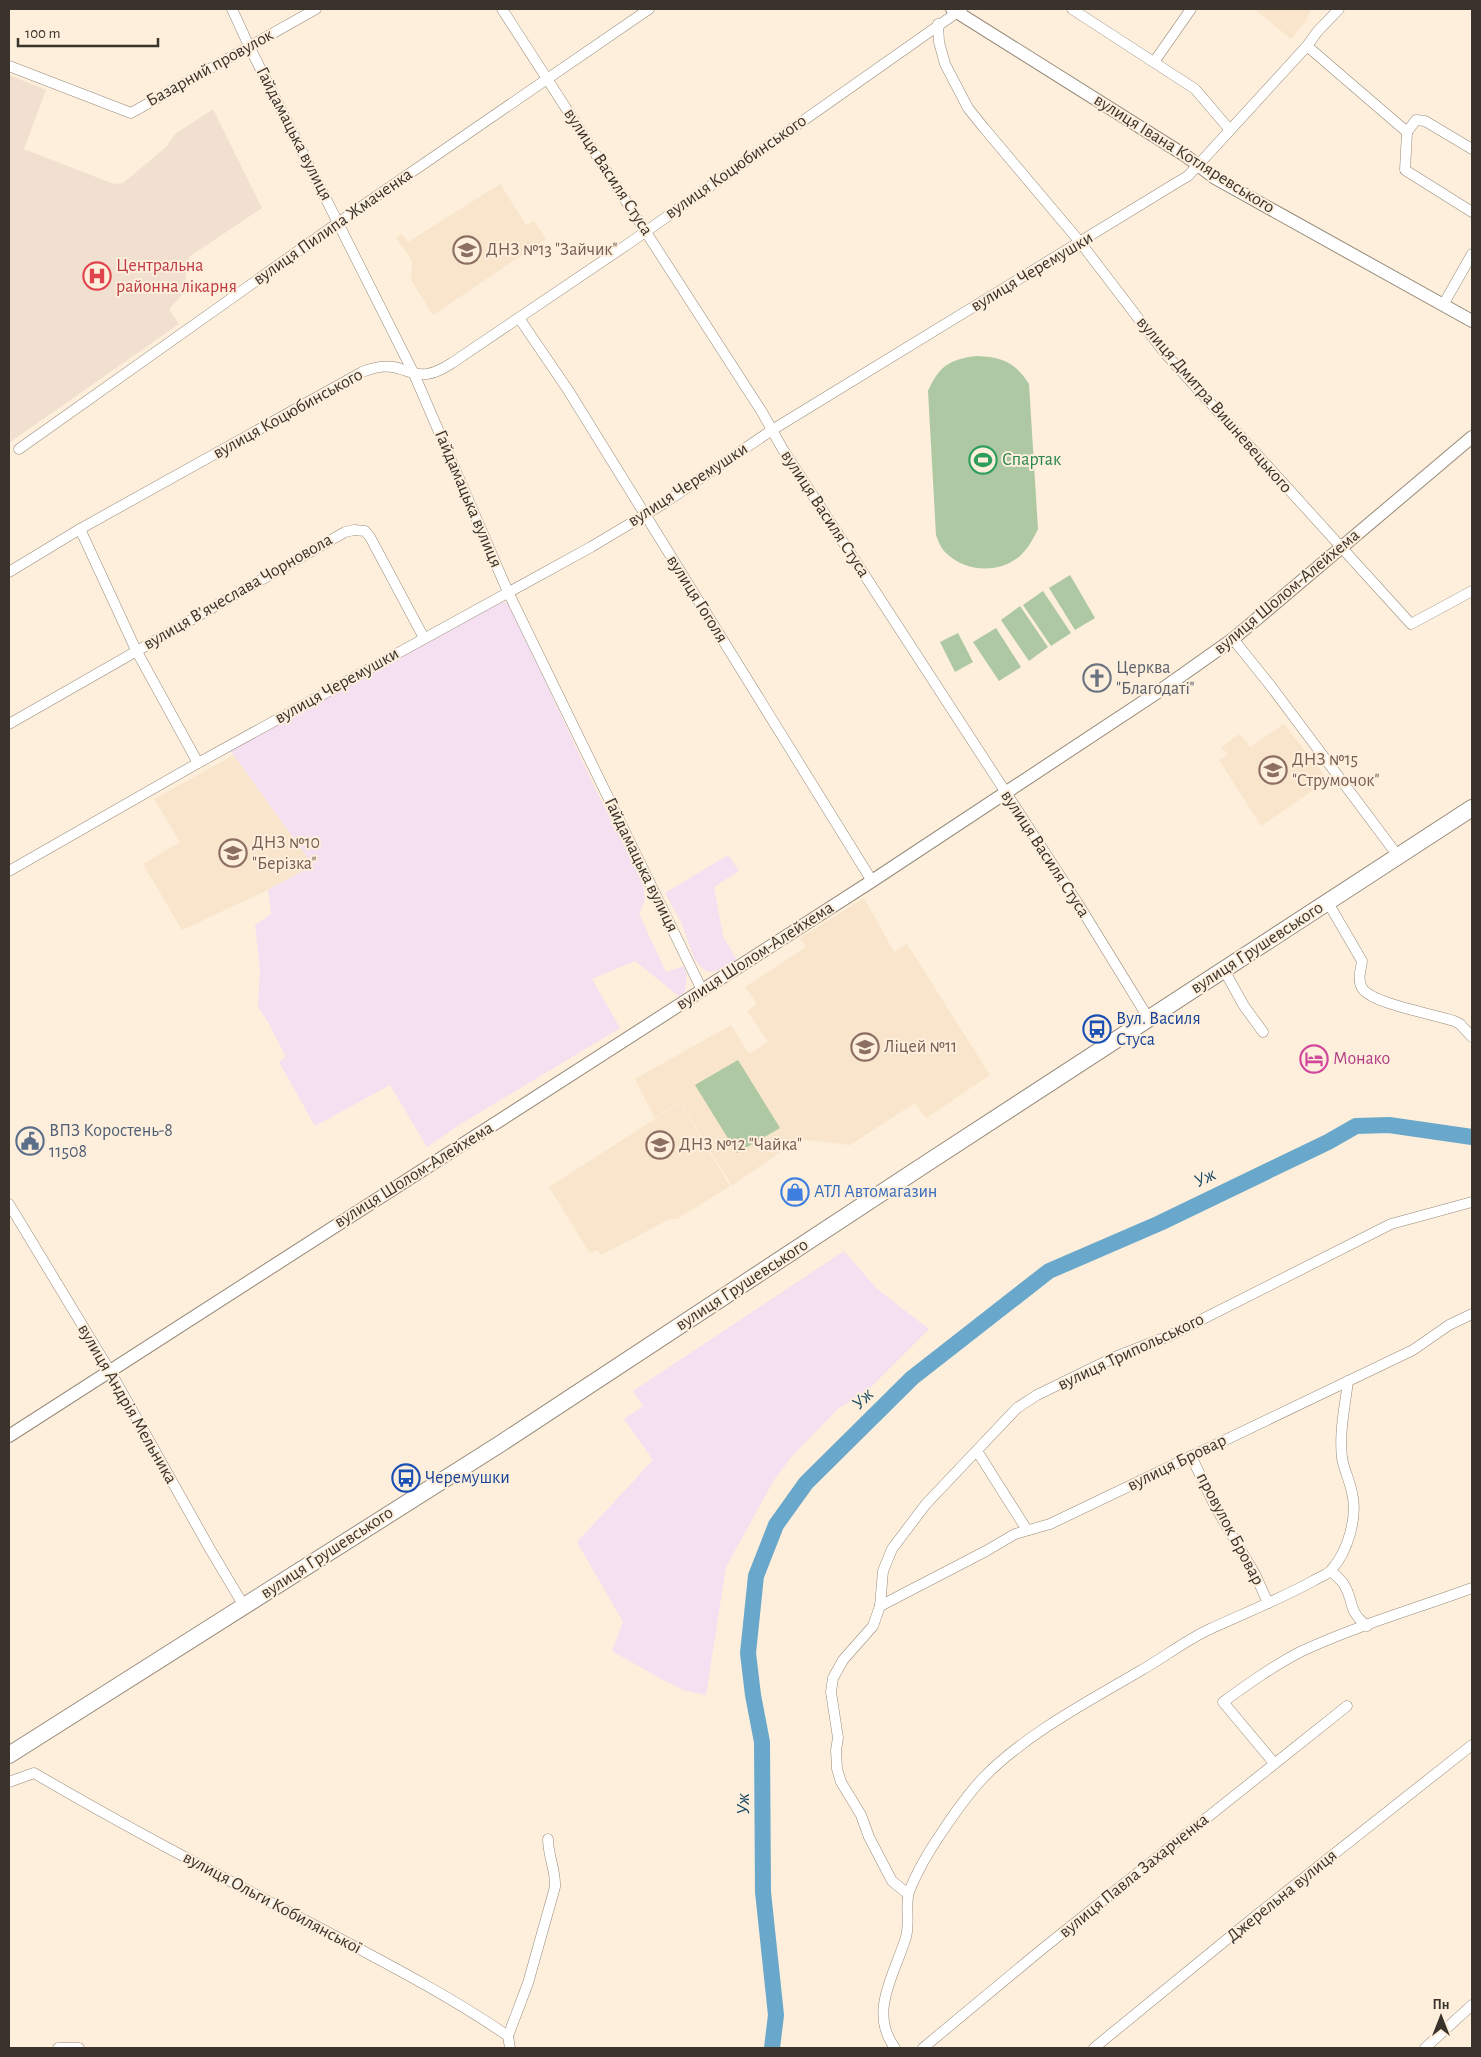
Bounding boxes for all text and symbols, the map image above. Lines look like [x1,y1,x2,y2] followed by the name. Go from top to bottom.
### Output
[18,15,158,47] scale bar
[143,25,277,110] street label: Базарний провулок
[25,26,60,41] text: 100 m
[253,64,335,204] street label: Гайдамацька вулиця
[1091,91,1277,217] street label: вулиця Івана Котляревського
[560,105,656,239] street label: вулиця Василя Стуса
[662,111,810,223] street label: вулиця Коцюбинського
[250,165,416,289] street label: вулиця Пилипа Жмаченка
[968,228,1096,316] street label: вулиця Черемушки
[452,235,482,265] school or university icon: ДНЗ №13 "Зайчик"
[486,241,618,259] place label: ДНЗ №13 "Зайчик"
[116,257,237,296] place label: Центральна районна лікарня
[82,261,112,291] hospital icon: Центральна районна лікарня
[1133,313,1295,497] street label: вулиця Дмитра Вишневецького
[210,365,366,463] street label: вулиця Коцюбинського
[431,428,505,570] street label: Гайдамацька вулиця
[625,440,751,530] street label: вулиця Черемушки
[968,445,998,475] sports icon: Спартак
[777,447,873,581] street label: вулиця Василя Стуса
[1002,451,1062,469] place label: Спартак
[1211,526,1363,658] street label: вулиця Шолом-Алейхема
[140,530,336,654] street label: вулиця Вʼячеслава Чорновола
[663,552,731,646] street label: вулиця Гоголя
[272,644,402,728] street label: вулиця Черемушки
[1116,659,1194,698] place label: Церква "Благодаті"
[1082,663,1112,693] church icon: Церква "Благодаті"
[1292,751,1379,790] place label: ДНЗ №15 "Струмочок"
[1258,755,1288,785] school or university icon: ДНЗ №15 "Струмочок"
[997,787,1093,921] street label: вулиця Василя Стуса
[601,795,681,935] street label: Гайдамацька вулиця
[252,834,320,873] place label: ДНЗ №10 "Берізка"
[218,838,248,868] school or university icon: ДНЗ №10 "Берізка"
[673,898,837,1014] street label: вулиця Шолом-Алейхема
[1188,899,1326,997] street label: вулиця Грушевського
[1116,1010,1201,1049] place label: Вул. Василя Стуса
[1082,1014,1112,1044] bus stop icon: Вул. Василя Стуса
[850,1032,880,1062] school or university icon: Ліцей №11
[884,1038,957,1056] place label: Ліцей №11
[1299,1044,1329,1074] hotel icon: Монако
[1333,1050,1390,1068] place label: Монако
[331,1119,497,1231] street label: вулиця Шолом-Алейхема
[49,1122,173,1161] place label: ВПЗ Коростень-8 11508
[15,1126,45,1156] public building icon: ВПЗ Коростень-8 11508
[645,1130,675,1160] school or university icon: ДНЗ №12 "Чайка"
[679,1136,802,1154] place label: ДНЗ №12 "Чайка"
[1191,1165,1219,1191] water label: Уж
[780,1177,810,1207] shop icon: АТЛ Автомагазин
[814,1183,937,1201] place label: АТЛ Автомагазин
[673,1236,811,1334] street label: вулиця Грушевського
[1055,1310,1207,1394] street label: вулиця Трипольського
[74,1321,180,1487] street label: вулиця Андрія Мельника
[849,1384,878,1413] water label: Уж
[1125,1431,1229,1495] street label: вулиця Бровар
[391,1463,421,1493] bus stop icon: Черемушки
[425,1469,510,1487] place label: Черемушки
[1193,1470,1267,1588] street label: провулок Бровар
[258,1504,396,1602] street label: вулиця Грушевського
[734,1793,753,1815] water label: Уж
[1056,1810,1212,1942] street label: вулиця Павла Захарченка
[1223,1846,1341,1946] street label: Джерельна вулиця
[180,1847,365,1958] street label: вулиця Ольги Кобилянської
[1416,1992,1466,2042] north arrow
[1432,1998,1450,2012] text: Пн

